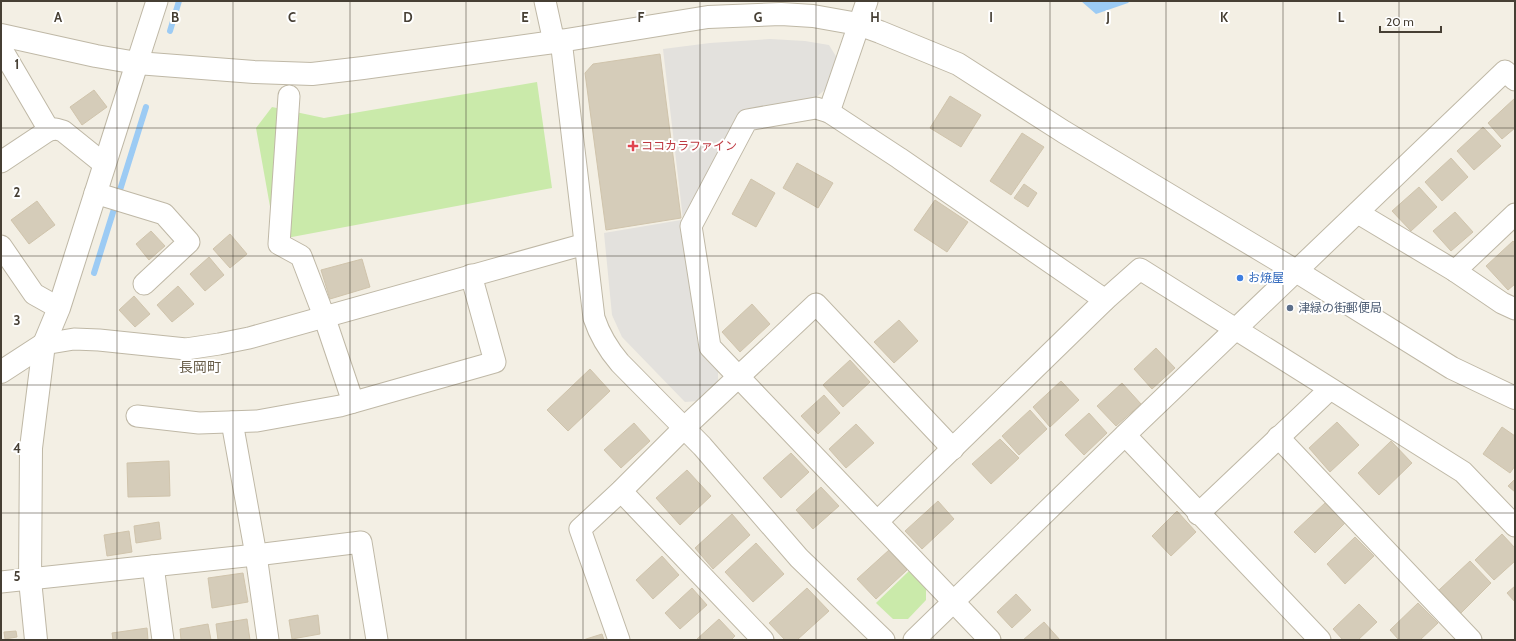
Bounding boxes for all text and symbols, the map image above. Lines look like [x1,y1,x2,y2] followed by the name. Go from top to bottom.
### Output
[1380,8,1441,34] scale bar
[54,9,63,25] text: A
[171,9,179,25] text: B
[288,9,296,25] text: C
[403,9,413,25] text: D
[521,9,529,25] text: E
[638,9,645,25] text: F
[754,9,763,25] text: G
[870,9,880,25] text: H
[989,9,993,25] text: I
[1105,9,1110,25] text: J
[1220,9,1229,25] text: K
[1338,9,1345,25] text: L
[1386,14,1414,29] text: 20 m
[15,56,19,72] text: 1
[641,138,737,153] place label: ココカラファイン
[628,141,638,151] marker: ココカラファイン
[14,184,21,200] text: 2
[1248,270,1284,285] place label: お焼屋
[1235,273,1245,283] marker: お焼屋
[1298,300,1382,315] place label: 津緑の街郵便局
[1285,303,1295,313] marker: 津緑の街郵便局
[13,312,21,328] text: 3
[179,358,221,376] district label: 長岡町
[13,440,21,456] text: 4
[14,568,21,584] text: 5

